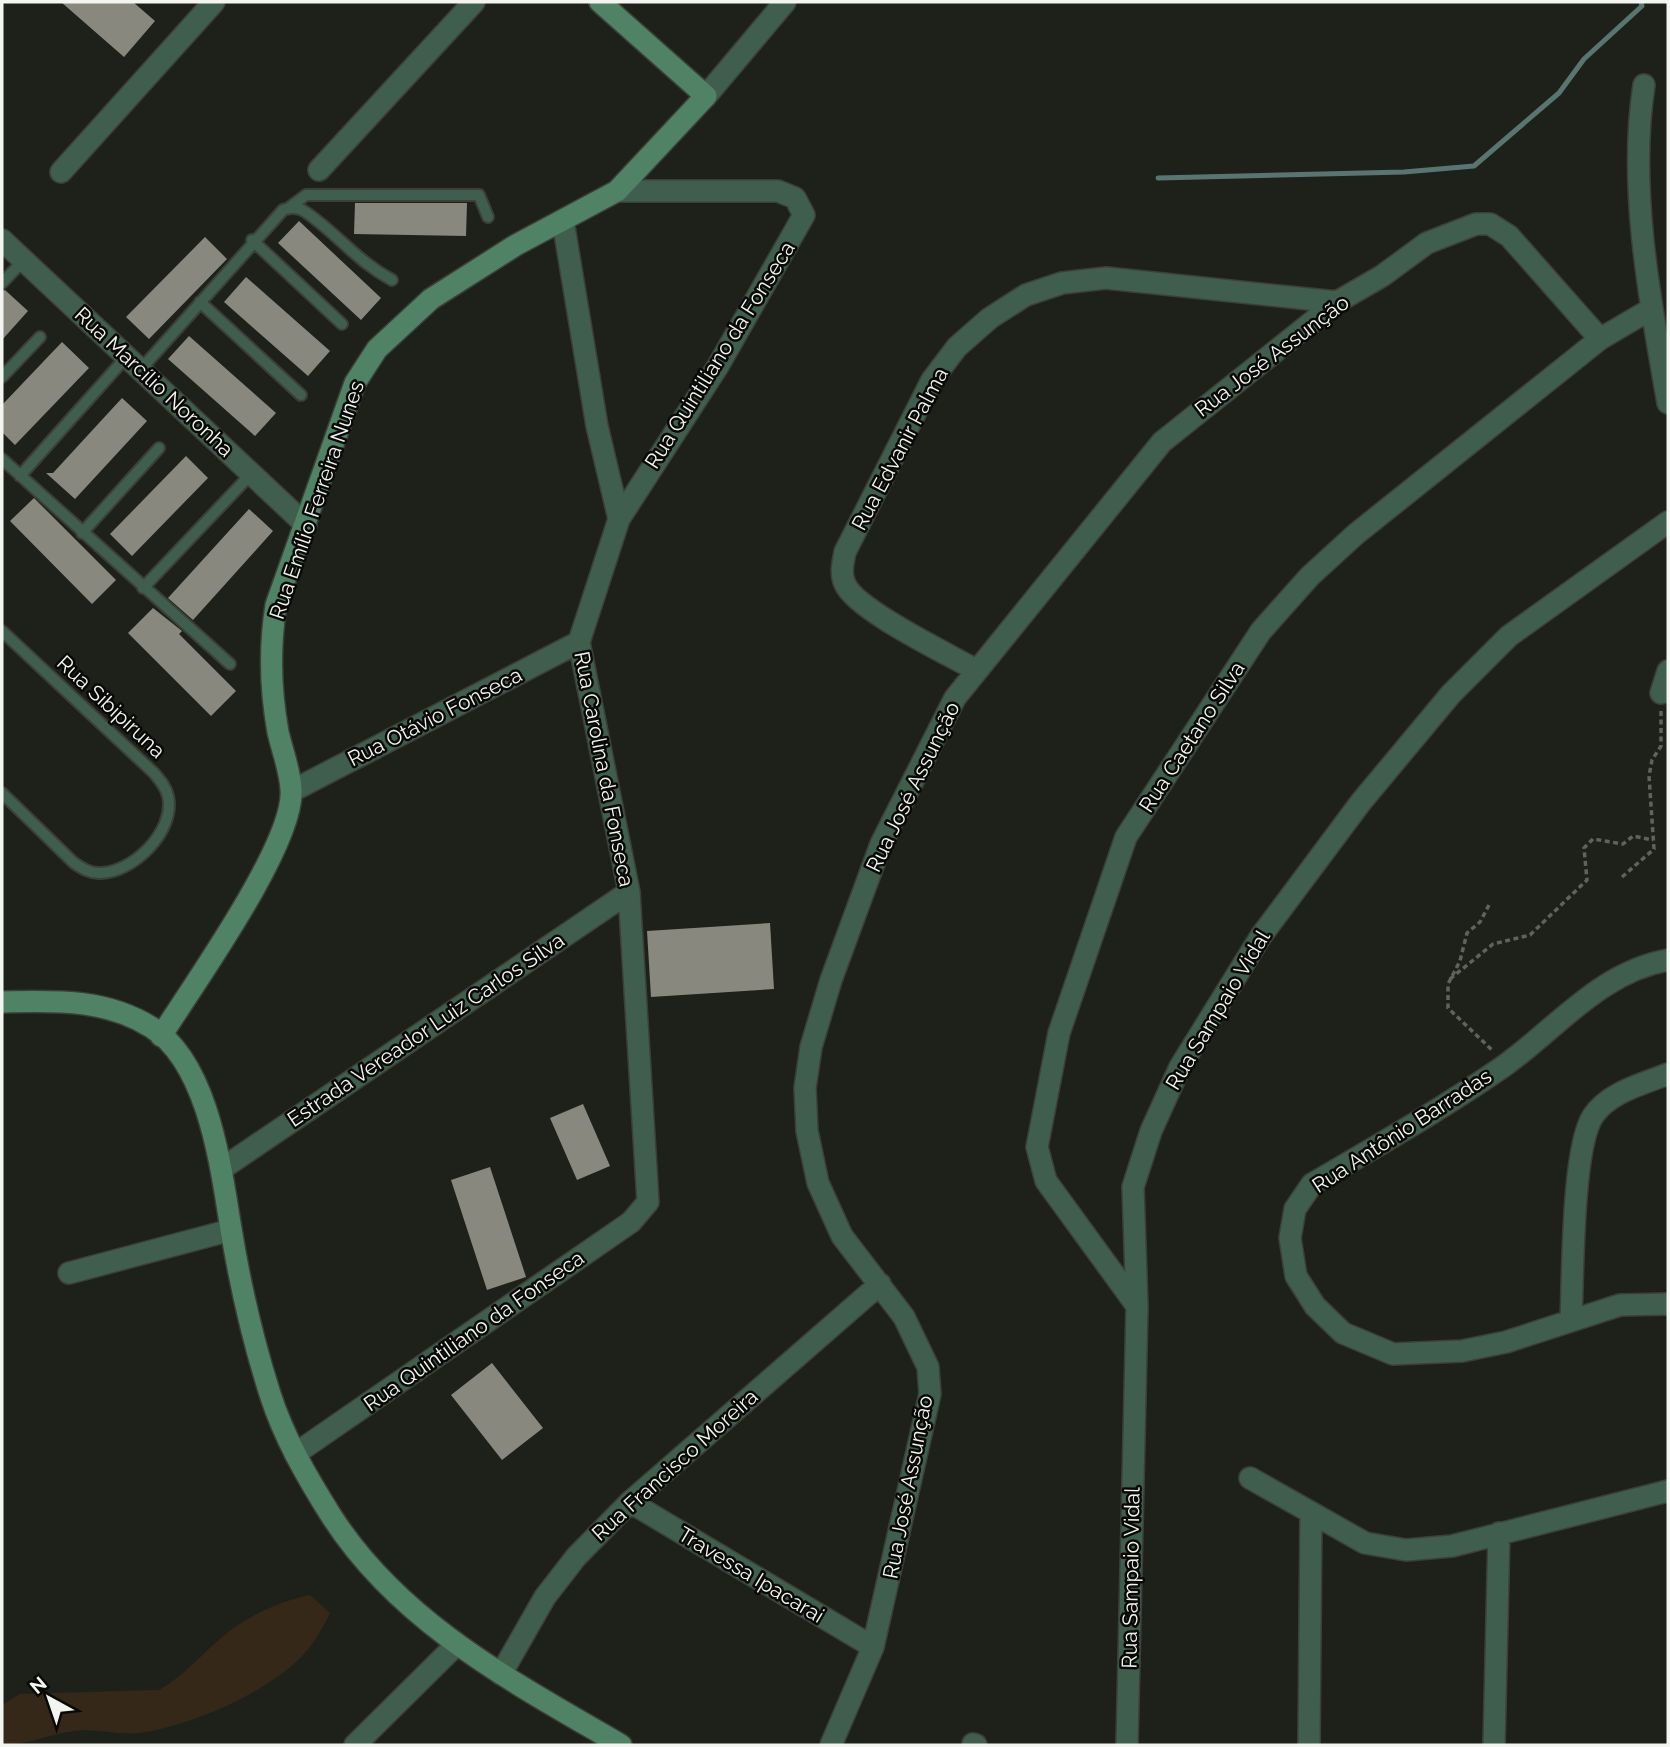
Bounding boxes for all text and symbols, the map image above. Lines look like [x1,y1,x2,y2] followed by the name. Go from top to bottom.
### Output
[639,237,800,473] street label: Rua Quintiliano da Fonseca
[1190,290,1354,422] street label: Rua José Assunção
[70,302,239,462] street label: Rua Marcílio Noronha
[846,363,953,534] street label: Rua Edvanir Palma
[264,377,369,622] street label: Rua Emílio Ferreira Nunes
[569,649,640,889] street label: Rua Carolina da Fonseca
[52,650,171,763] street label: Rua Sibipiruna
[1134,657,1250,817] street label: Rua Caetano Silva
[343,662,526,771] street label: Rua Otávio Fonseca
[860,698,965,876] street label: Rua José Assunção
[1160,925,1275,1094] street label: Rua Sampaio Vidal
[283,927,569,1132] street label: Estrada Vereador Luiz Carlos Silva
[1307,1063,1496,1198] street label: Rua Antônio Barradas
[359,1245,589,1416] street label: Rua Quintiliano da Fonseca
[587,1384,763,1546] street label: Rua Francisco Moreira
[877,1393,938,1581] street label: Rua José Assunção
[1116,1487,1145,1669] street label: Rua Sampaio Vidal
[674,1521,829,1628] street label: Travessa Ipacarai
[14,1663,84,1733] north arrow
[25,1672,51,1698] text: N

